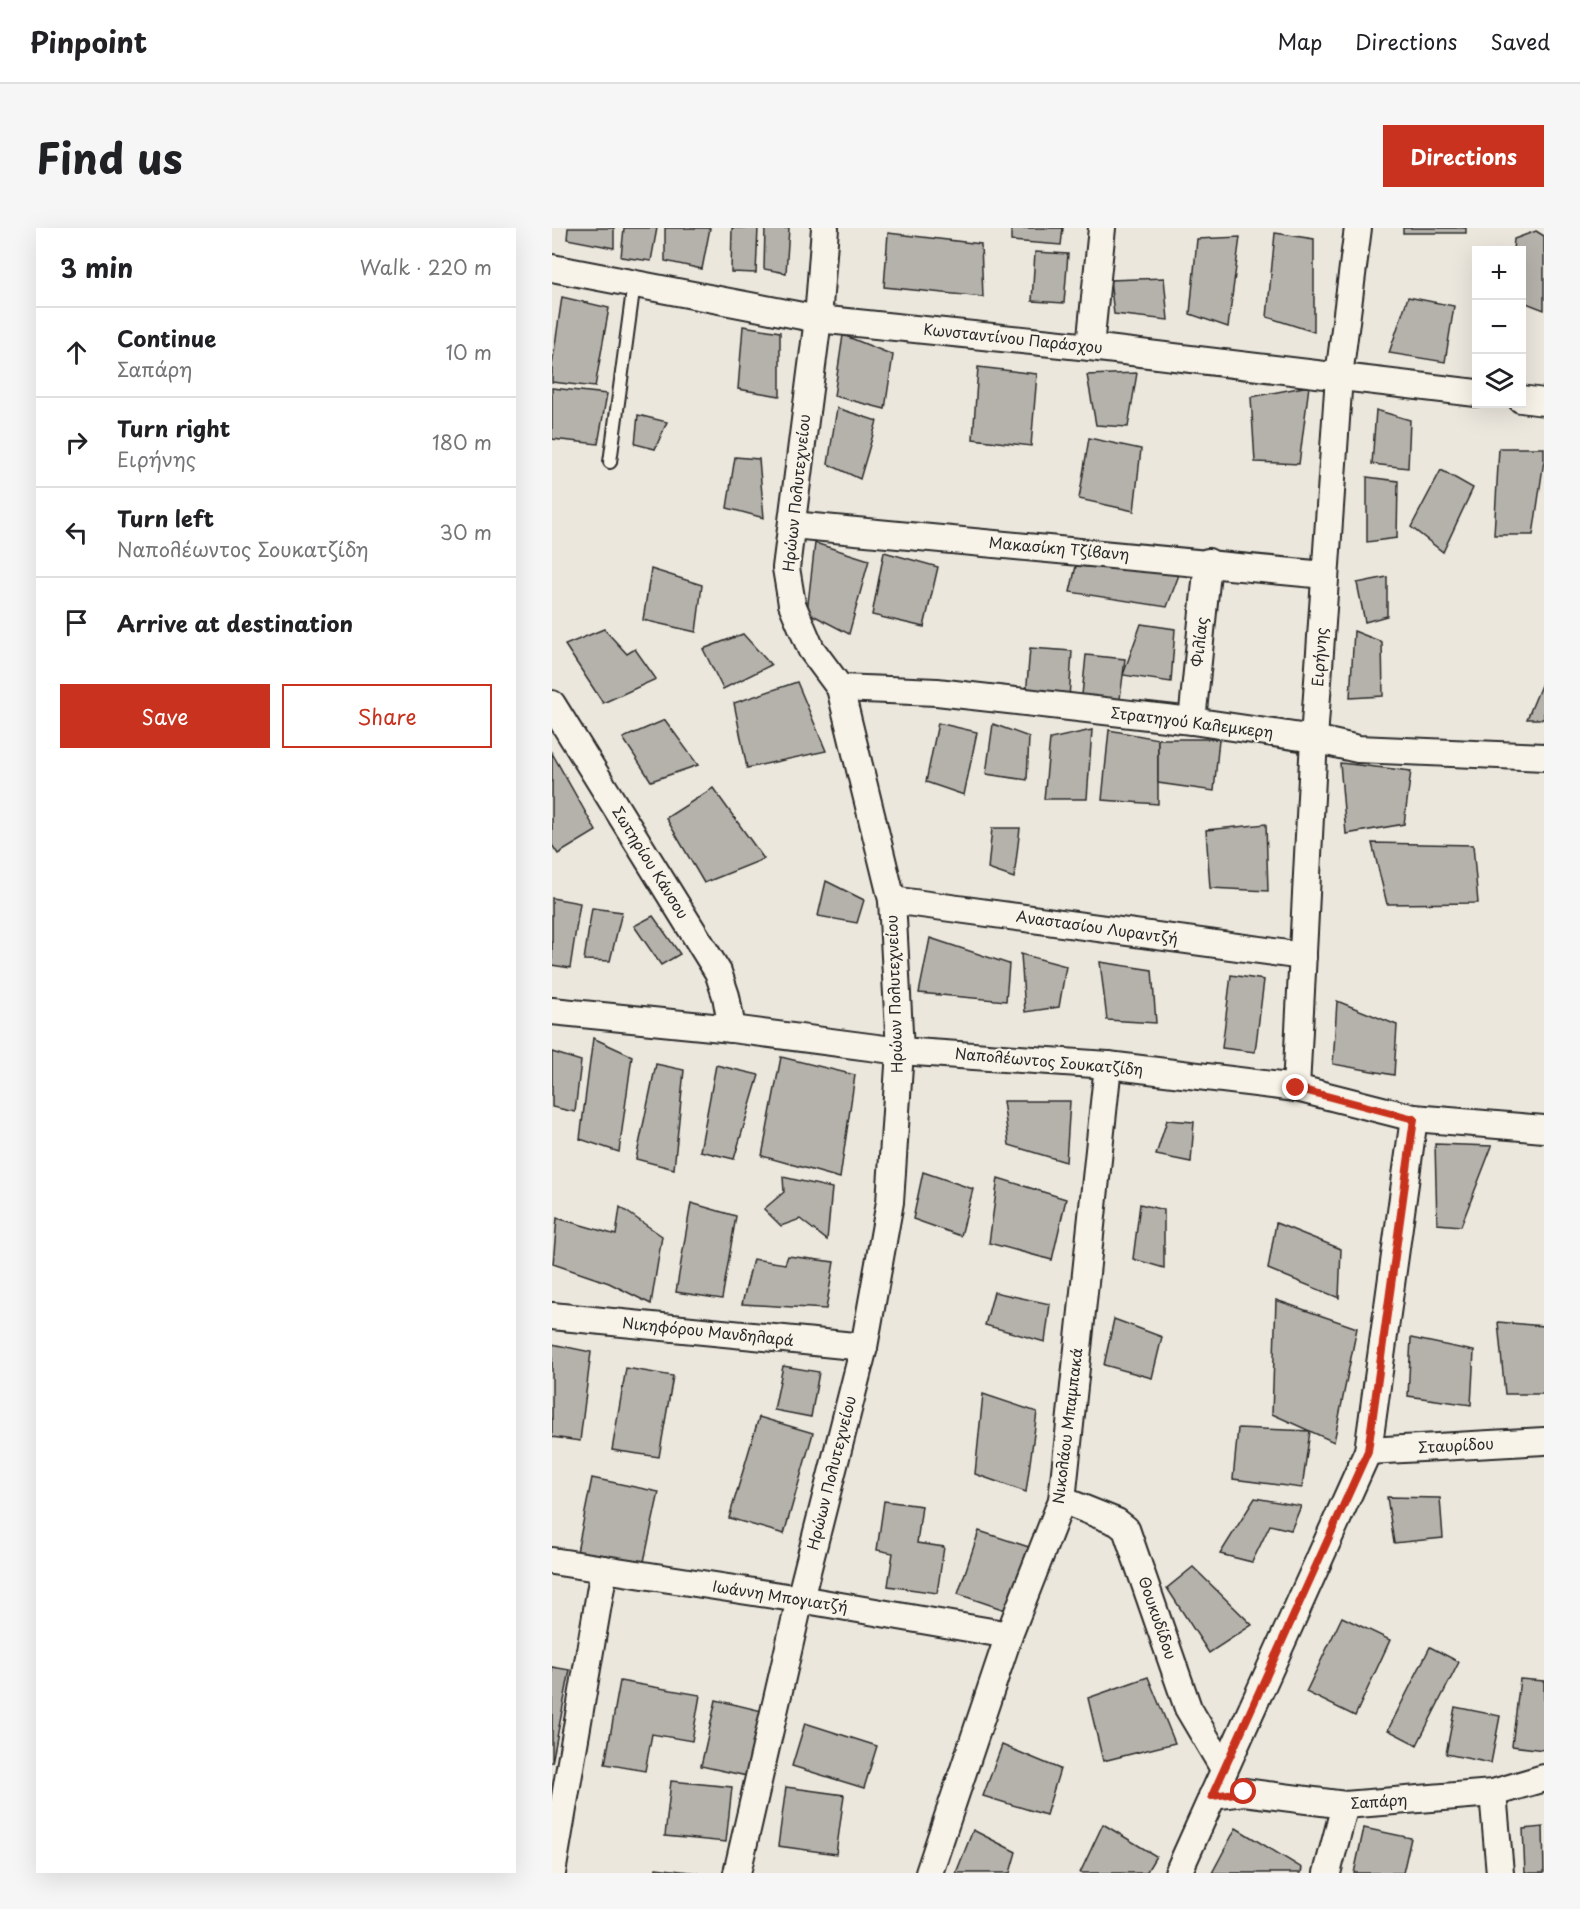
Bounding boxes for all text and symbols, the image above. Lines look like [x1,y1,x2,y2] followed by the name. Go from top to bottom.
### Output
[30,20,147,63] text: Pinpoint
[1277,25,1322,57] text: Map
[1355,25,1457,57] text: Directions
[1490,25,1550,57] text: Saved
[36,125,183,188] text: Find us
[1383,125,1544,187] button: Directions
[1472,246,1526,408] map controls
[1472,246,1526,300] button: +
[60,248,133,287] text: 3 min
[360,252,492,282] text: Walk · 220 m
[1472,300,1526,354] button: −
[922,317,1104,358] street label: Κωνσταντίνου Παράσχου
[117,321,216,354] text: Continue
[60,336,93,369] icon: ahead
[445,337,492,367] text: 10 m
[117,354,193,384] text: Σαπάρη
[1472,354,1526,408] button: layers
[117,411,230,444] text: Turn right
[776,413,815,573] street label: Ηρώων Πολυτεχνείου
[60,426,93,459] icon: right
[432,427,492,457] text: 180 m
[117,444,196,474] text: Ειρήνης
[117,501,214,534] text: Turn left
[60,516,93,549] icon: left
[439,517,492,547] text: 30 m
[988,530,1130,565] street label: Μακασίκη Τζίβανη
[117,534,369,564] text: Ναπολέωντος Σουκατζίδη
[60,606,93,639] icon: arrive
[117,606,353,639] text: Arrive at destination
[1184,615,1213,668] street label: Φιλίας
[1305,626,1332,687] street label: Ειρήνης
[60,684,270,748] button: Save
[282,684,492,748] button: Share
[1110,700,1275,743] street label: Στρατηγού Καλεμκερη
[607,801,695,923] street label: Σωτηρίου Κάνσου
[1015,904,1180,949] street label: Αναστασίου Λυραντζή
[879,915,908,1074] street label: Ηρώων Πολυτεχνείου
[954,1041,1144,1080] street label: Ναπολέωντος Σουκατζίδη
[1282,1074,1308,1100] route end
[621,1310,795,1351] street label: Νικηφόρου Μανδηλαρά
[1046,1346,1088,1505] street label: Νικολάου Μπαμπακά
[800,1393,861,1552] street label: Ηρώων Πολυτεχνείου
[1418,1431,1494,1458] street label: Σταυρίδου
[711,1573,850,1618] street label: Ιωάννη Μπογιατζή
[1133,1573,1183,1662] street label: Θουκυδίδου
[1230,1778,1256,1804] route start
[1350,1787,1408,1814] street label: Σαπάρη

